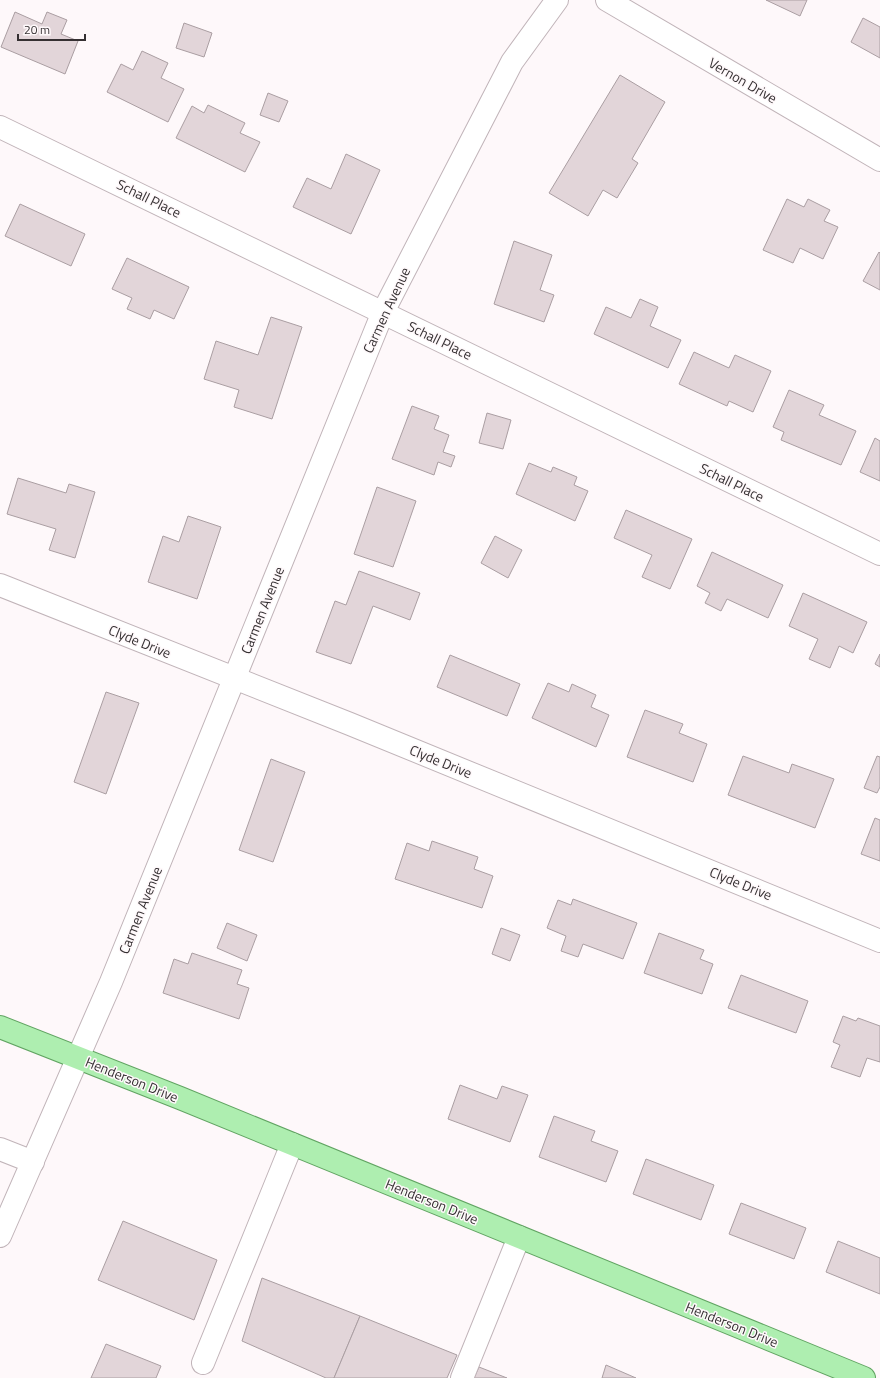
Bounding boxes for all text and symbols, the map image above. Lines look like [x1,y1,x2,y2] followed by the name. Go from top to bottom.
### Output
[18,16,85,42] scale bar
[24,20,50,39] text: 20 m
[705,52,781,108] street label: Vernon Drive
[113,173,185,223] street label: Schall Place
[357,264,415,356] street label: Carmen Avenue
[404,315,476,365] street label: Schall Place
[696,457,768,507] street label: Schall Place
[235,563,289,657] street label: Carmen Avenue
[106,619,174,663] street label: Clyde Drive
[407,739,475,783] street label: Clyde Drive
[707,861,775,905] street label: Clyde Drive
[113,863,167,957] street label: Carmen Avenue
[82,1051,182,1107] street label: Henderson Drive
[382,1173,482,1229] street label: Henderson Drive
[682,1296,782,1352] street label: Henderson Drive

